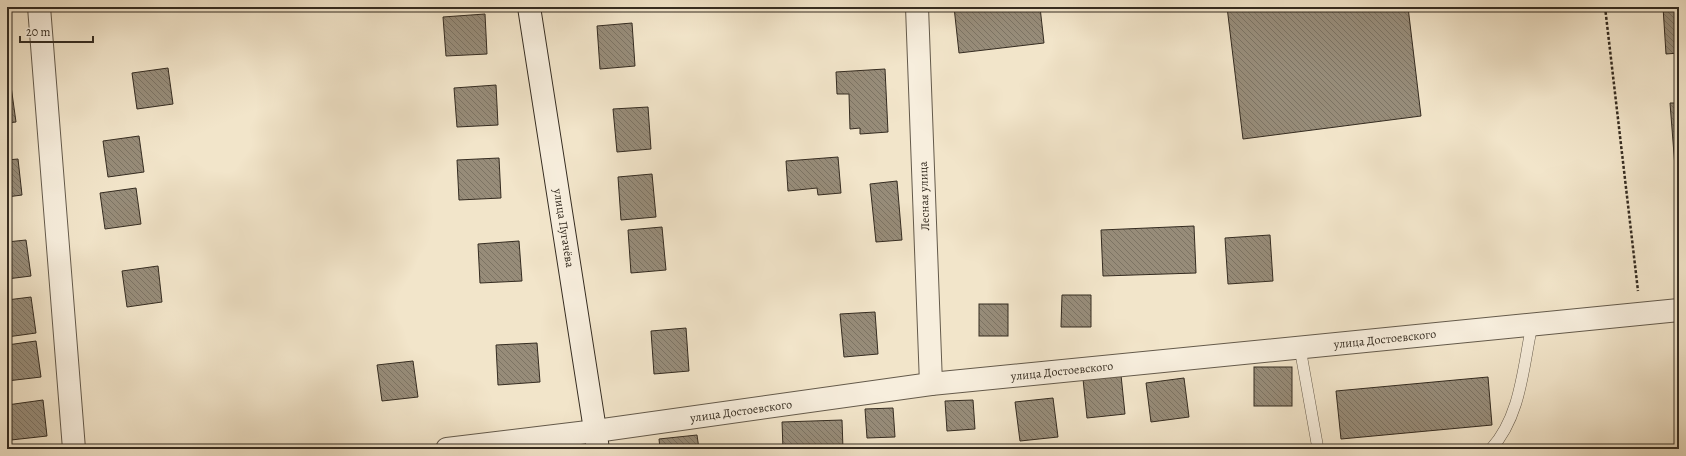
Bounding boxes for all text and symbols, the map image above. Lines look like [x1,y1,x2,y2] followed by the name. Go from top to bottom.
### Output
[20,18,93,44] scale bar
[26,24,50,40] text: 20 m
[915,160,933,231] street label: Лесная улица
[550,186,578,269] street label: улица Пугачёва
[1332,326,1437,352] street label: улица Достоевского
[1009,358,1114,384] street label: улица Достоевского
[688,396,793,426] street label: улица Достоевского

